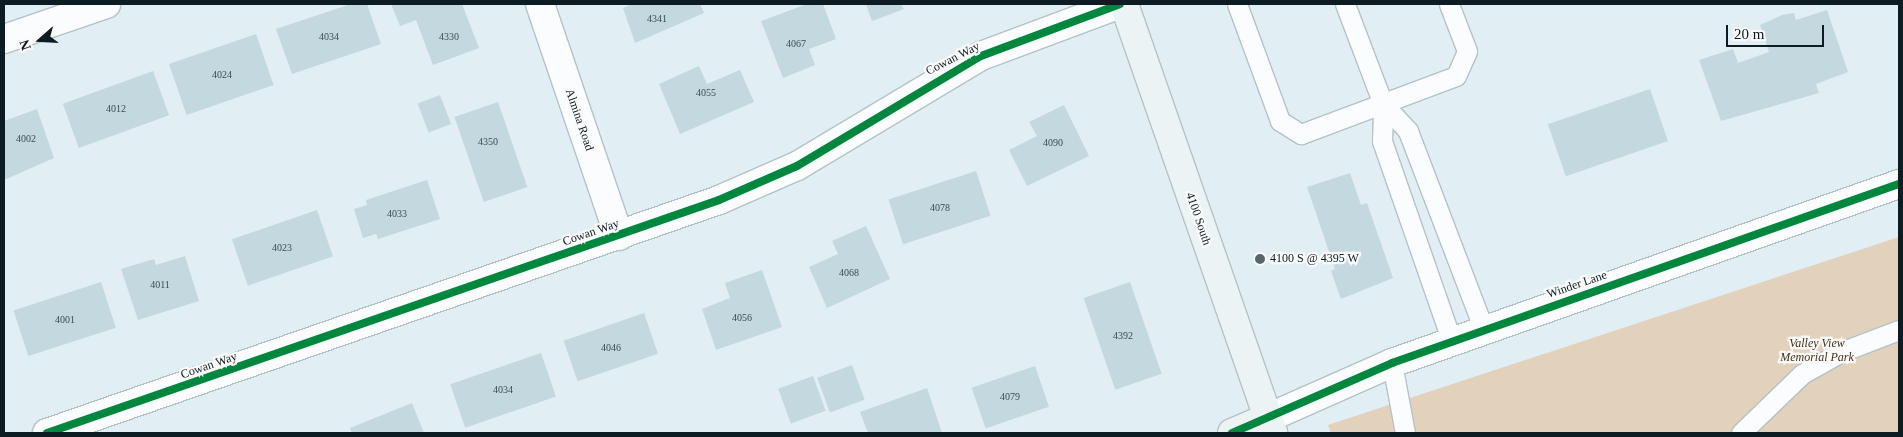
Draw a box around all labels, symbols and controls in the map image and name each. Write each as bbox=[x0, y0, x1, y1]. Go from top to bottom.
house number: 4341 bbox=[647, 13, 667, 25]
north arrow bbox=[15, 15, 65, 65]
scale bar bbox=[1728, 15, 1826, 47]
text: 20 m bbox=[1734, 26, 1764, 42]
house number: 4034 bbox=[319, 31, 339, 43]
house number: 4330 bbox=[439, 31, 459, 43]
text: N bbox=[17, 38, 34, 52]
house number: 4067 bbox=[786, 38, 806, 50]
street label: Cowan Way bbox=[924, 39, 982, 79]
house number: 4024 bbox=[212, 69, 232, 81]
street label: Almina Road bbox=[562, 87, 596, 153]
house number: 4055 bbox=[696, 87, 716, 99]
house number: 4012 bbox=[106, 103, 126, 115]
house number: 4002 bbox=[16, 133, 36, 145]
house number: 4350 bbox=[478, 136, 498, 148]
house number: 4090 bbox=[1043, 137, 1063, 149]
street label: 4100 South bbox=[1182, 191, 1214, 247]
house number: 4078 bbox=[930, 202, 950, 214]
house number: 4033 bbox=[387, 208, 407, 220]
street label: Cowan Way bbox=[561, 217, 621, 249]
house number: 4023 bbox=[272, 242, 292, 254]
place label: 4100 S @ 4395 W bbox=[1270, 252, 1359, 266]
marker: 4100 S @ 4395 W bbox=[1254, 253, 1266, 265]
house number: 4068 bbox=[839, 267, 859, 279]
street label: Winder Lane bbox=[1545, 268, 1609, 302]
house number: 4011 bbox=[150, 279, 170, 291]
house number: 4056 bbox=[732, 312, 752, 324]
house number: 4001 bbox=[55, 314, 75, 326]
house number: 4392 bbox=[1113, 330, 1133, 342]
park label: Valley View Memorial Park bbox=[1780, 337, 1854, 365]
house number: 4046 bbox=[601, 342, 621, 354]
street label: Cowan Way bbox=[179, 350, 239, 382]
house number: 4034 bbox=[493, 384, 513, 396]
house number: 4079 bbox=[1000, 391, 1020, 403]

